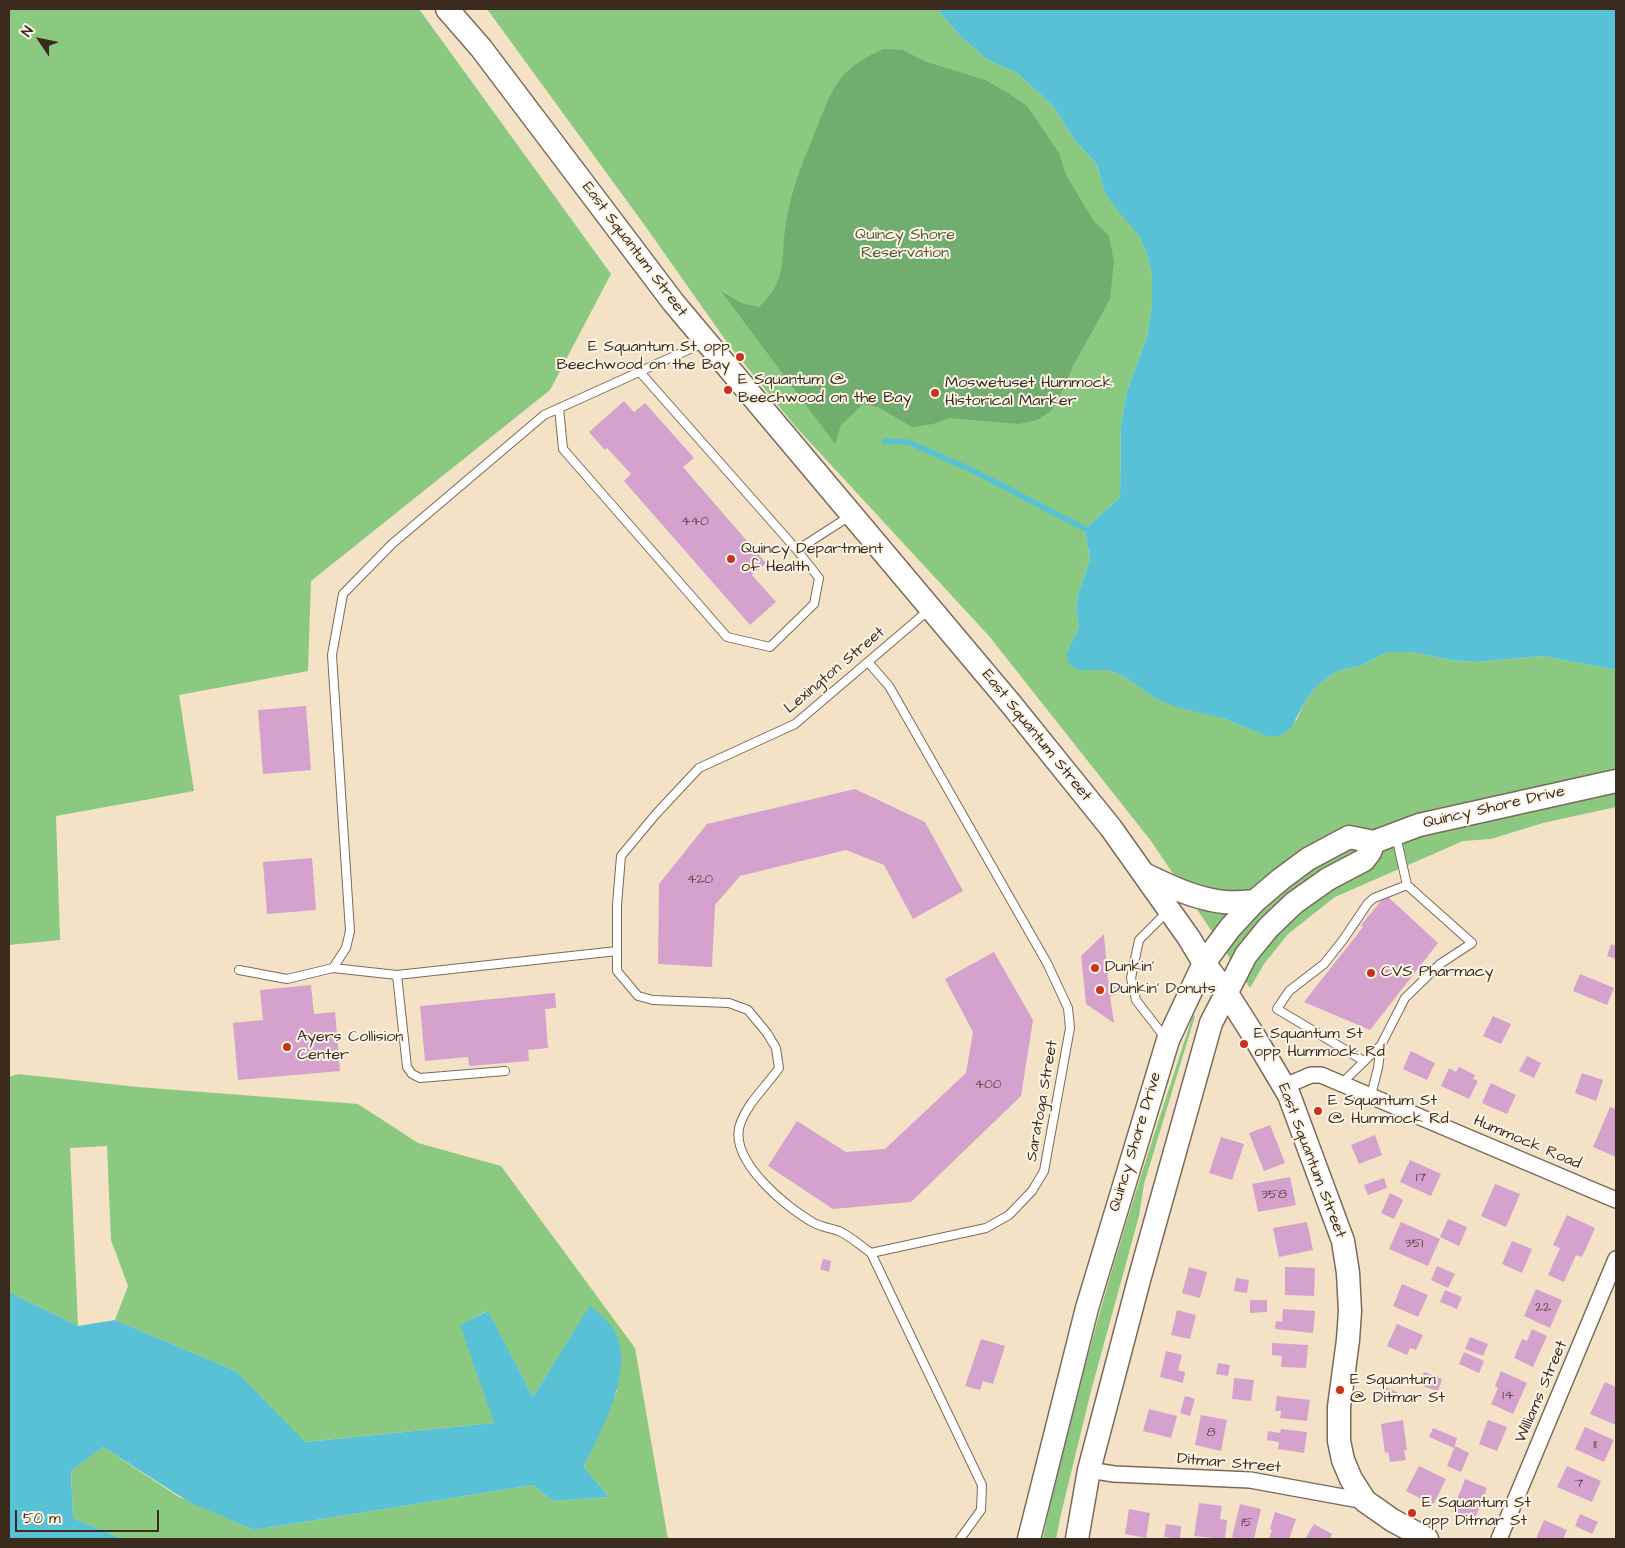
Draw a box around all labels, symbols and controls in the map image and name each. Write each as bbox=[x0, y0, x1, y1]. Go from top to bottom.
north arrow bbox=[15, 15, 65, 65]
text: N bbox=[17, 22, 38, 41]
street label: East Squantum Street bbox=[577, 179, 691, 321]
park label: Quincy Shore Reservation bbox=[855, 226, 955, 264]
place label: E Squantum St opp Beechwood on the Bay bbox=[557, 338, 730, 376]
marker: E Squantum St opp Beechwood on the Bay bbox=[734, 351, 746, 363]
place label: E Squantum @ Beechwood on the Bay bbox=[738, 371, 911, 409]
place label: Moswetuset Hummock Historical Marker bbox=[945, 374, 1113, 412]
marker: E Squantum @ Beechwood on the Bay bbox=[722, 384, 734, 396]
marker: Moswetuset Hummock Historical Marker bbox=[929, 387, 941, 399]
house number: 440 bbox=[681, 514, 709, 530]
place label: Quincy Department of Health bbox=[741, 540, 883, 578]
marker: Quincy Department of Health bbox=[725, 553, 737, 565]
street label: Lexington Street bbox=[781, 623, 889, 719]
street label: East Squantum Street bbox=[977, 666, 1095, 806]
street label: Quincy Shore Drive bbox=[1421, 782, 1567, 834]
house number: 420 bbox=[687, 872, 713, 888]
place label: Dunkin' bbox=[1105, 958, 1154, 978]
marker: Dunkin' bbox=[1089, 962, 1101, 974]
place label: CVS Pharmacy bbox=[1381, 963, 1494, 983]
marker: CVS Pharmacy bbox=[1365, 967, 1377, 979]
place label: Dunkin' Donuts bbox=[1110, 980, 1216, 1000]
marker: Dunkin' Donuts bbox=[1094, 984, 1106, 996]
place label: E Squantum St opp Hummock Rd bbox=[1254, 1025, 1385, 1063]
place label: Ayers Collision Center bbox=[297, 1028, 403, 1066]
marker: E Squantum St opp Hummock Rd bbox=[1238, 1038, 1250, 1050]
street label: Saratoga Street bbox=[1023, 1039, 1063, 1163]
marker: Ayers Collision Center bbox=[281, 1041, 293, 1053]
street label: Quincy Shore Drive bbox=[1106, 1070, 1166, 1214]
house number: 400 bbox=[974, 1077, 1002, 1093]
street label: East Squantum Street bbox=[1273, 1081, 1349, 1241]
place label: E Squantum St @ Hummock Rd bbox=[1328, 1092, 1449, 1130]
marker: E Squantum St @ Hummock Rd bbox=[1312, 1105, 1324, 1117]
street label: Hummock Road bbox=[1470, 1112, 1584, 1174]
house number: 17 bbox=[1416, 1170, 1426, 1186]
house number: 358 bbox=[1261, 1187, 1287, 1203]
house number: 351 bbox=[1405, 1236, 1423, 1252]
house number: 22 bbox=[1535, 1300, 1551, 1316]
street label: Williams Street bbox=[1512, 1338, 1572, 1446]
place label: E Squantum @ Ditmar St bbox=[1350, 1371, 1445, 1409]
marker: E Squantum @ Ditmar St bbox=[1334, 1384, 1346, 1396]
house number: 14 bbox=[1502, 1388, 1514, 1404]
house number: 8 bbox=[1206, 1425, 1216, 1441]
house number: 11 bbox=[1593, 1437, 1597, 1453]
street label: Ditmar Street bbox=[1176, 1450, 1282, 1478]
house number: 7 bbox=[1575, 1476, 1583, 1492]
place label: E Squantum St opp Ditmar St bbox=[1422, 1494, 1531, 1532]
scale bar bbox=[18, 1500, 161, 1532]
marker: E Squantum St opp Ditmar St bbox=[1406, 1507, 1418, 1519]
text: 50 m bbox=[23, 1508, 61, 1529]
house number: 15 bbox=[1241, 1515, 1253, 1531]

